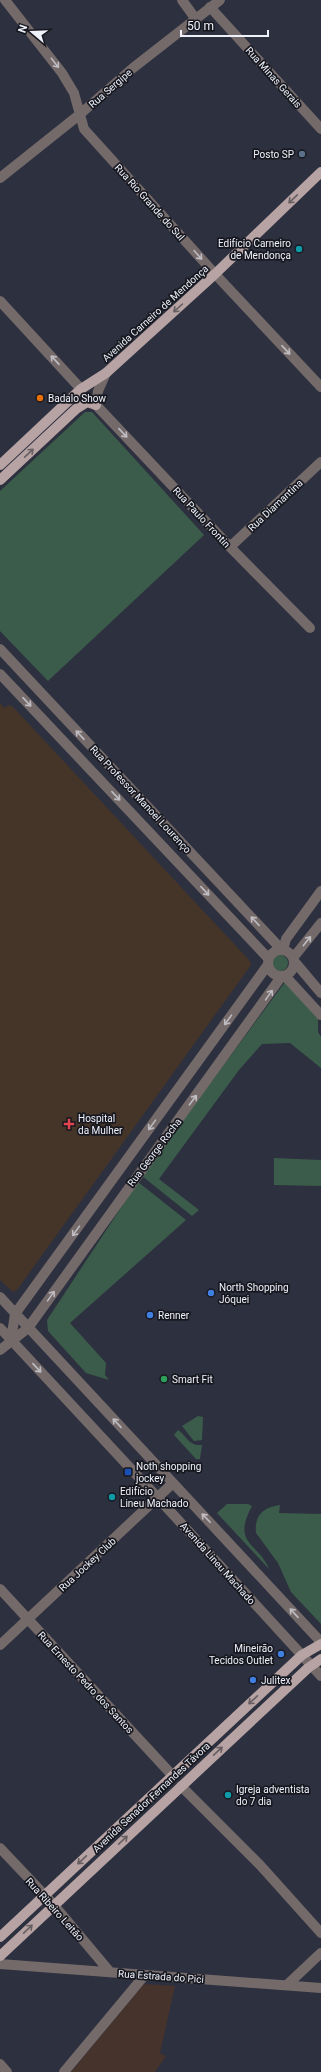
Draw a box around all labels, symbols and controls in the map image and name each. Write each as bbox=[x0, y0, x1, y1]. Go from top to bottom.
north arrow bbox=[12, 12, 52, 52]
scale bar bbox=[181, 12, 268, 38]
text: 50 m bbox=[187, 19, 214, 33]
text: N bbox=[16, 23, 31, 35]
street label: Rua Minas Gerais bbox=[244, 45, 304, 110]
one-way arrow bbox=[51, 58, 59, 69]
street label: Rua Sergipe bbox=[87, 67, 134, 110]
place label: Posto SP bbox=[253, 149, 294, 160]
marker: Posto SP bbox=[297, 149, 307, 159]
street label: Rua Rio Grande do Sul bbox=[113, 162, 187, 243]
one-way arrow bbox=[288, 194, 298, 204]
place label: Edifício Carneiro de Mendonça bbox=[218, 238, 291, 261]
marker: Edifício Carneiro de Mendonça bbox=[294, 244, 304, 254]
one-way arrow bbox=[193, 249, 202, 260]
street label: Avenida Carneiro de Mendonça bbox=[100, 263, 210, 364]
one-way arrow bbox=[173, 303, 183, 312]
one-way arrow bbox=[281, 345, 291, 355]
one-way arrow bbox=[51, 356, 60, 366]
marker: Badalo Show bbox=[35, 393, 45, 403]
place label: Badalo Show bbox=[48, 393, 107, 404]
one-way arrow bbox=[118, 428, 127, 438]
one-way arrow bbox=[23, 449, 33, 458]
street label: Rua Diamantina bbox=[246, 477, 305, 533]
street label: Rua Paulo Frontin bbox=[171, 485, 232, 550]
one-way arrow bbox=[22, 697, 32, 707]
one-way arrow bbox=[75, 730, 85, 740]
street label: Rua Professor Manoel Lourenço bbox=[88, 743, 194, 855]
one-way arrow bbox=[111, 791, 120, 801]
one-way arrow bbox=[201, 886, 210, 896]
one-way arrow bbox=[251, 916, 260, 926]
one-way arrow bbox=[303, 935, 311, 946]
one-way arrow bbox=[265, 989, 273, 1000]
one-way arrow bbox=[224, 1014, 232, 1025]
one-way arrow bbox=[189, 1095, 197, 1106]
place label: Hospital da Mulher bbox=[78, 1113, 123, 1136]
street label: Rua George Rocha bbox=[125, 1116, 184, 1188]
marker: Hospital da Mulher bbox=[63, 1118, 75, 1130]
one-way arrow bbox=[148, 1120, 156, 1131]
one-way arrow bbox=[71, 1225, 80, 1236]
place label: North Shopping Jóquei bbox=[219, 1282, 289, 1305]
marker: North Shopping Jóquei bbox=[206, 1288, 216, 1298]
one-way arrow bbox=[47, 1291, 55, 1302]
marker: Renner bbox=[145, 1310, 155, 1320]
place label: Renner bbox=[158, 1310, 190, 1321]
one-way arrow bbox=[32, 1363, 42, 1373]
marker: Smart Fit bbox=[159, 1374, 169, 1384]
place label: Smart Fit bbox=[172, 1374, 213, 1385]
one-way arrow bbox=[112, 1418, 122, 1428]
place label: Noth shopping jockey bbox=[135, 1461, 201, 1484]
marker: Noth shopping jockey bbox=[123, 1467, 133, 1477]
place label: Edifício Lineu Machado bbox=[120, 1486, 189, 1509]
marker: Edifício Lineu Machado bbox=[107, 1492, 117, 1502]
one-way arrow bbox=[201, 1513, 211, 1523]
street label: Avenida Lineu Machado bbox=[178, 1520, 257, 1607]
street label: Rua Jockey Club bbox=[57, 1535, 118, 1593]
one-way arrow bbox=[290, 1608, 299, 1618]
street label: Rua Ernesto Pedro dos Santos bbox=[36, 1629, 136, 1735]
place label: Mineirão Tecidos Outlet bbox=[209, 1643, 273, 1666]
marker: Mineirão Tecidos Outlet bbox=[276, 1649, 286, 1659]
marker: Julitex bbox=[248, 1675, 258, 1685]
place label: Julitex bbox=[261, 1675, 290, 1686]
one-way arrow bbox=[248, 1696, 258, 1705]
street label: Avenida Senador Fernandes Távora bbox=[90, 1740, 212, 1855]
one-way arrow bbox=[213, 1746, 223, 1756]
place label: Igreja adventista do 7 dia bbox=[236, 1784, 310, 1807]
marker: Igreja adventista do 7 dia bbox=[223, 1790, 233, 1800]
one-way arrow bbox=[118, 1835, 128, 1844]
one-way arrow bbox=[77, 1855, 87, 1865]
street label: Rua Ribeiro Leitão bbox=[24, 1876, 86, 1943]
one-way arrow bbox=[23, 1924, 33, 1933]
street label: Rua Estrada do Pici bbox=[118, 1968, 204, 1985]

